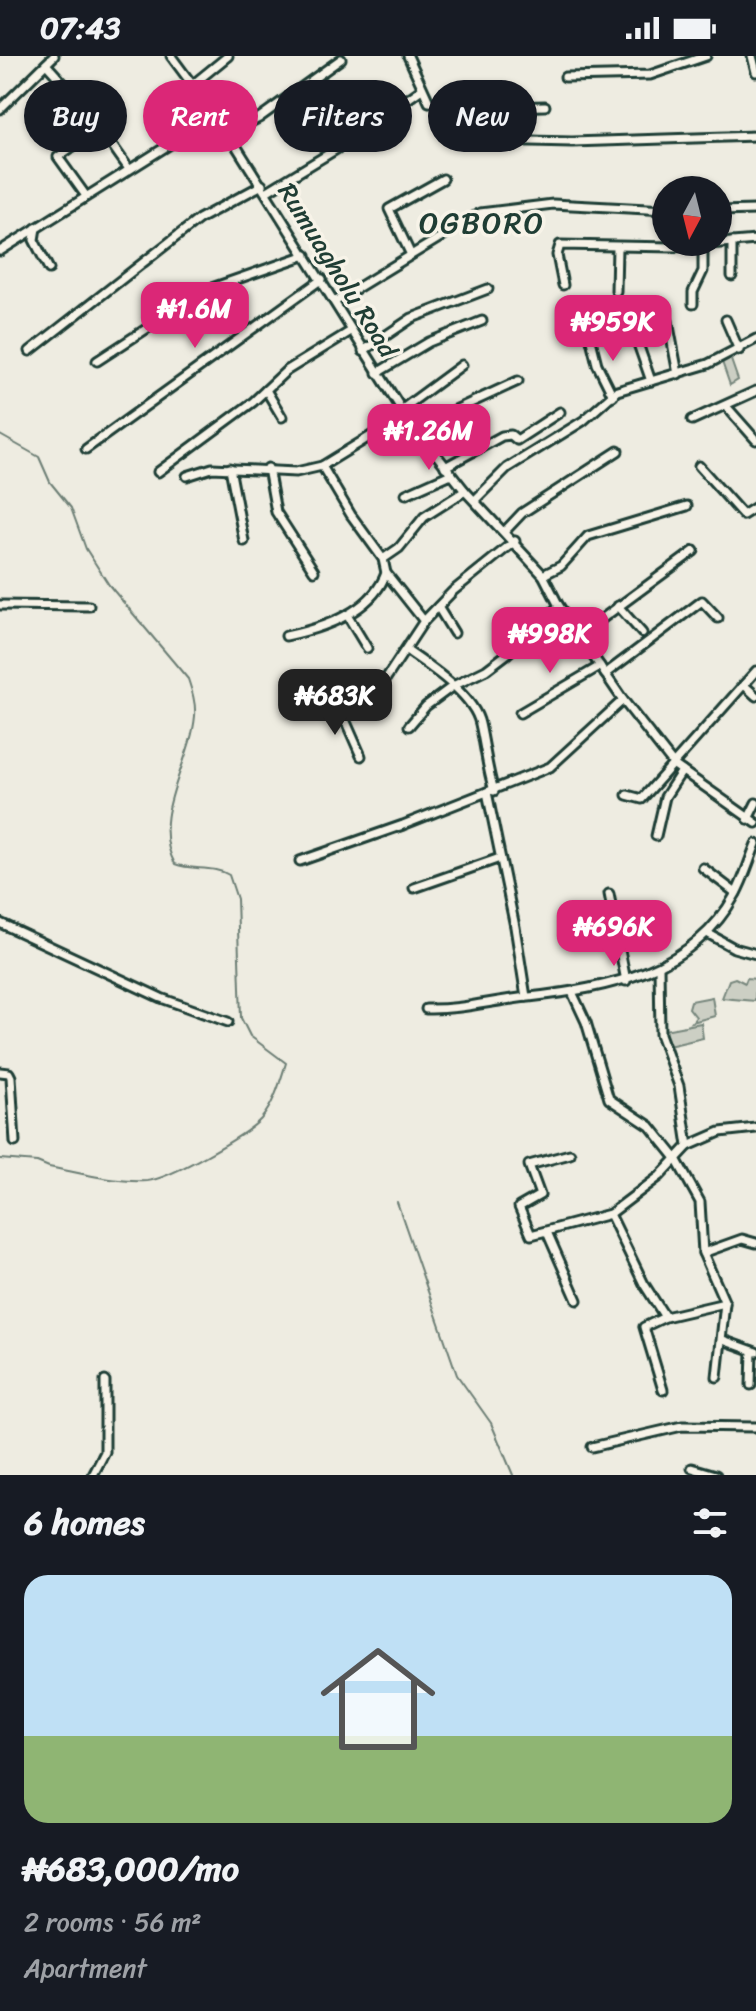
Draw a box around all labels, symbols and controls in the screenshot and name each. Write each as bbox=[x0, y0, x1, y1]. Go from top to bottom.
text: 07:43 bbox=[40, 1, 120, 55]
chip: Buy bbox=[24, 80, 127, 152]
chip: Rent bbox=[143, 80, 258, 152]
chip: Filters bbox=[274, 80, 412, 152]
chip: New bbox=[428, 80, 537, 152]
street label: Rumuagholu Road bbox=[265, 173, 412, 369]
north arrow bbox=[652, 176, 732, 256]
map controls bbox=[652, 176, 732, 256]
district label: OGBORO bbox=[419, 196, 545, 250]
pin: ₦1.6M bbox=[139, 282, 251, 350]
text: ₦1.6M bbox=[159, 285, 231, 331]
pin: ₦959K bbox=[557, 295, 669, 363]
text: ₦959K bbox=[573, 298, 653, 344]
pin: ₦1.26M bbox=[364, 404, 494, 472]
text: ₦1.26M bbox=[385, 407, 473, 453]
pin: ₦998K bbox=[494, 607, 606, 675]
text: ₦998K bbox=[510, 610, 590, 656]
pin: ₦683K bbox=[279, 669, 391, 737]
text: ₦683K bbox=[296, 672, 374, 718]
pin: ₦696K bbox=[558, 900, 670, 968]
text: ₦696K bbox=[575, 903, 653, 949]
text: 6 homes bbox=[24, 1493, 145, 1553]
icon: filters bbox=[688, 1501, 732, 1545]
icon: home bbox=[306, 1627, 450, 1771]
text: ₦683,000/mo bbox=[24, 1839, 239, 1899]
text: 2 rooms · 56 m² bbox=[24, 1899, 202, 1945]
text: Apartment bbox=[24, 1945, 147, 1991]

